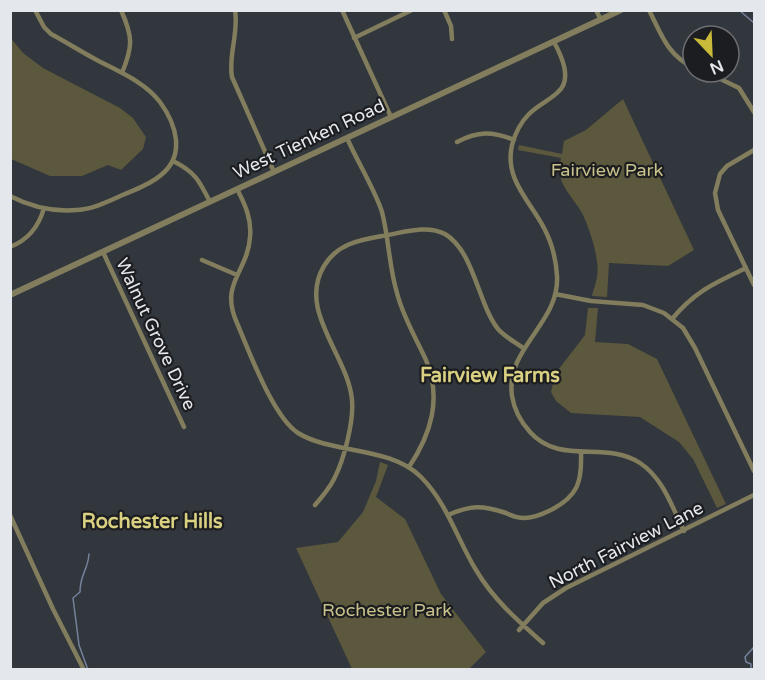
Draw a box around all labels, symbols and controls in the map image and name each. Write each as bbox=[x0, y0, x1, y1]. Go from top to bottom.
north arrow bbox=[681, 24, 741, 84]
text: N bbox=[707, 55, 726, 79]
street label: West Tienken Road bbox=[230, 94, 388, 184]
park label: Fairview Park bbox=[551, 159, 663, 181]
street label: Walnut Grove Drive bbox=[111, 255, 201, 413]
district label: Fairview Farms bbox=[420, 364, 560, 388]
street label: North Fairview Lane bbox=[545, 497, 707, 593]
district label: Rochester Hills bbox=[81, 510, 223, 534]
park label: Rochester Park bbox=[322, 599, 452, 621]

